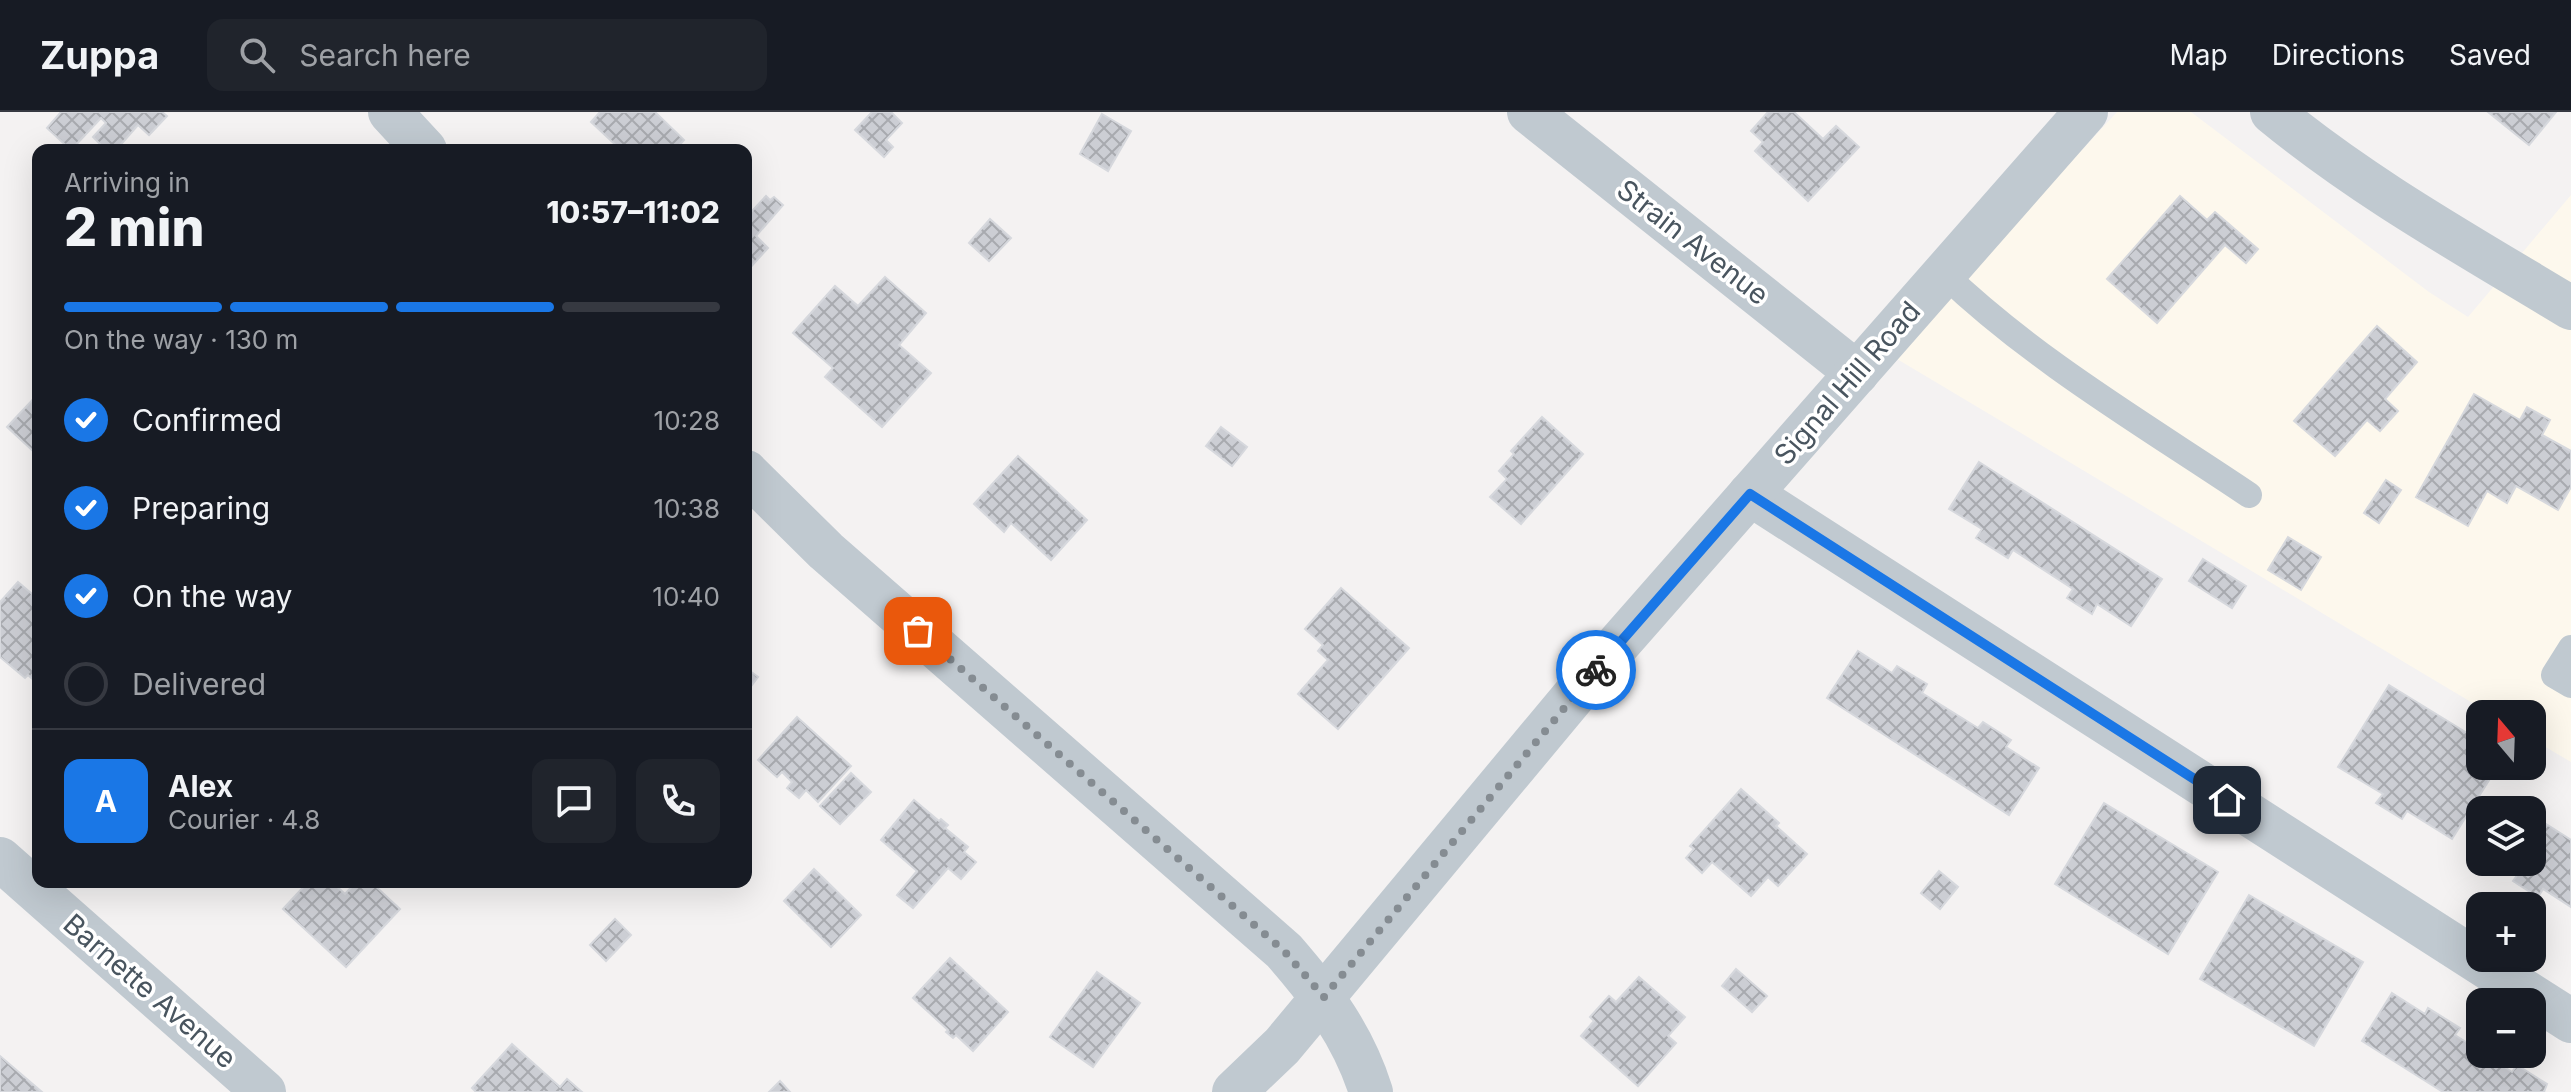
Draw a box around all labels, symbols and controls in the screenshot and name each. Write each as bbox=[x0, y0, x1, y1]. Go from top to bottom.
search box bbox=[207, 19, 767, 91]
text: Zuppa bbox=[40, 32, 159, 78]
icon: search bbox=[235, 33, 279, 77]
text: Search here bbox=[299, 37, 471, 73]
text: Map bbox=[2169, 38, 2228, 72]
text: Directions bbox=[2272, 38, 2405, 72]
text: Saved bbox=[2449, 38, 2531, 72]
text: Arriving in bbox=[64, 167, 190, 198]
street label: Strain Avenue bbox=[1610, 172, 1776, 312]
text: 10:57–11:02 bbox=[546, 194, 720, 230]
text: 2 min bbox=[64, 196, 205, 259]
street label: Signal Hill Road bbox=[1767, 294, 1927, 472]
text: On the way · 130 m bbox=[64, 324, 298, 355]
icon: check bbox=[64, 398, 108, 442]
text: Confirmed bbox=[132, 402, 282, 438]
text: 10:28 bbox=[654, 405, 720, 436]
icon: check bbox=[64, 486, 108, 530]
text: Preparing bbox=[132, 490, 270, 526]
text: 10:38 bbox=[653, 493, 720, 524]
icon: check bbox=[64, 574, 108, 618]
text: On the way bbox=[132, 578, 292, 614]
text: 10:40 bbox=[652, 581, 720, 612]
pin bbox=[884, 597, 952, 665]
icon: bag bbox=[896, 609, 940, 653]
courier bbox=[1556, 630, 1636, 710]
icon: bike bbox=[1574, 648, 1618, 692]
text: Delivered bbox=[132, 666, 266, 702]
north arrow bbox=[2466, 700, 2546, 780]
map controls bbox=[2466, 700, 2546, 1068]
button: chat bbox=[532, 759, 616, 843]
button: phone bbox=[636, 759, 720, 843]
pin bbox=[2193, 766, 2261, 834]
text: Alex bbox=[168, 768, 233, 804]
icon: home bbox=[2205, 778, 2249, 822]
text: A bbox=[95, 783, 117, 819]
button: layers bbox=[2466, 796, 2546, 876]
text: Courier · 4.8 bbox=[168, 804, 320, 835]
button: + bbox=[2466, 892, 2546, 972]
street label: Barnette Avenue bbox=[57, 907, 243, 1075]
button: − bbox=[2466, 988, 2546, 1068]

